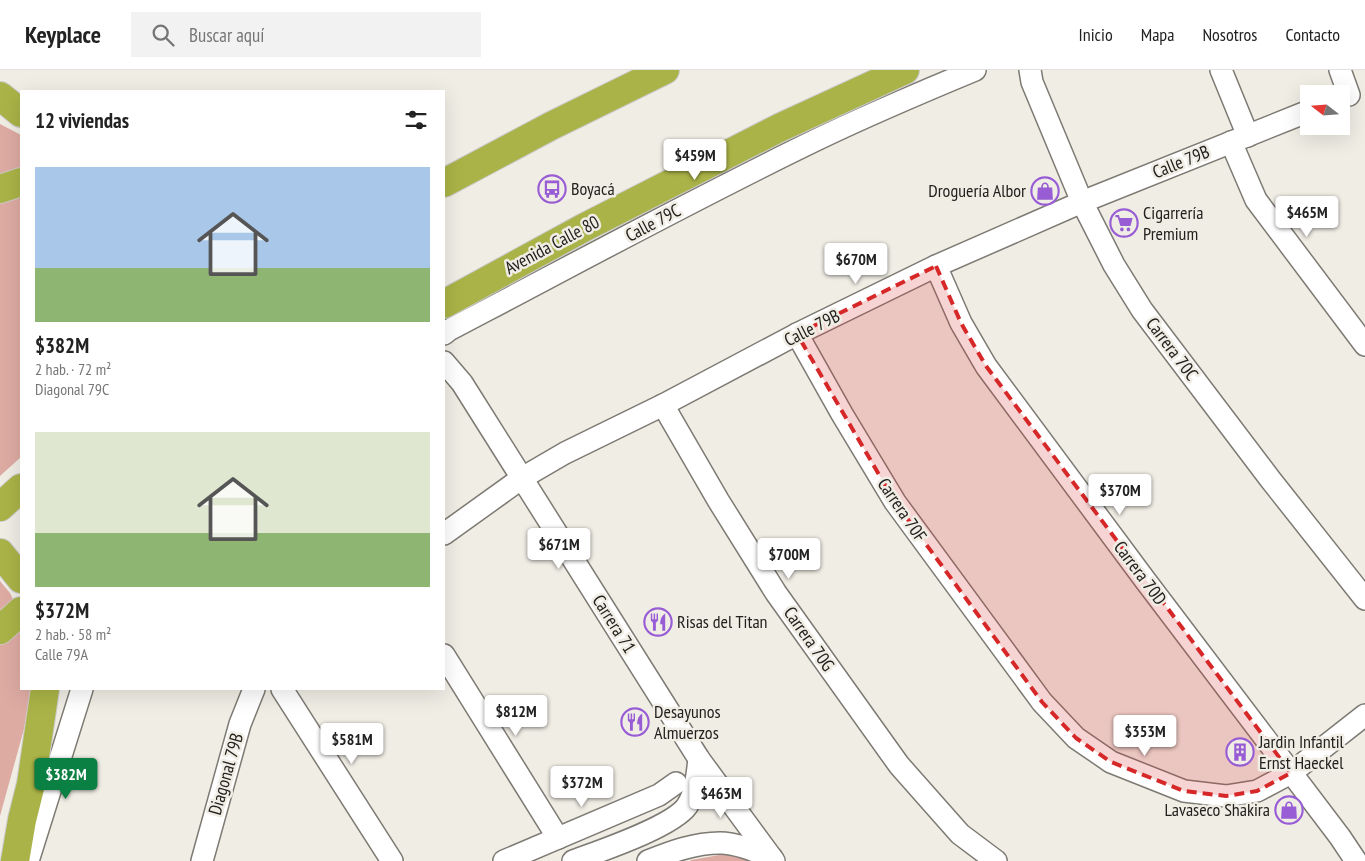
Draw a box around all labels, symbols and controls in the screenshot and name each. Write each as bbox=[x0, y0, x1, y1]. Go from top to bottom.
search box bbox=[131, 12, 481, 57]
text: Keyplace bbox=[25, 19, 101, 50]
icon: search bbox=[149, 21, 177, 49]
text: Buscar aquí bbox=[189, 23, 264, 47]
text: Inicio bbox=[1079, 23, 1113, 46]
text: Mapa bbox=[1141, 23, 1174, 46]
text: Nosotros bbox=[1202, 23, 1257, 46]
text: Contacto bbox=[1285, 23, 1340, 46]
north arrow bbox=[1300, 85, 1350, 135]
map controls bbox=[1300, 85, 1350, 135]
icon: filters bbox=[402, 106, 430, 134]
text: 12 viviendas bbox=[35, 107, 129, 134]
pin: $459M bbox=[660, 138, 730, 181]
street label: Calle 79B bbox=[1149, 140, 1213, 183]
text: $459M bbox=[674, 145, 716, 165]
bus stop icon: Boyacá bbox=[537, 174, 567, 204]
shop icon: Droguería Albor bbox=[1030, 176, 1060, 206]
place label: Boyacá bbox=[571, 177, 615, 200]
place label: Droguería Albor bbox=[928, 179, 1026, 202]
pin: $465M bbox=[1272, 196, 1342, 238]
street label: Calle 79C bbox=[621, 198, 684, 247]
icon: home bbox=[188, 199, 278, 289]
place label: Cigarrería Premium bbox=[1143, 201, 1203, 245]
text: $465M bbox=[1286, 202, 1328, 222]
supermarket icon: Cigarrería Premium bbox=[1109, 208, 1139, 238]
street label: Avenida Calle 80 bbox=[500, 210, 603, 279]
pin: $670M bbox=[821, 242, 891, 285]
text: $670M bbox=[835, 249, 877, 269]
street label: Calle 79B bbox=[780, 304, 844, 351]
street label: Carrera 70C bbox=[1141, 313, 1204, 385]
text: $382M bbox=[35, 332, 89, 359]
text: 2 hab. · 72 m² bbox=[35, 359, 111, 379]
text: Diagonal 79C bbox=[35, 379, 109, 399]
icon: home bbox=[188, 464, 278, 554]
street label: Carrera 70F bbox=[873, 473, 932, 546]
pin: $370M bbox=[1085, 474, 1155, 516]
text: $370M bbox=[1099, 480, 1141, 500]
pin: $671M bbox=[524, 528, 594, 570]
text: $671M bbox=[538, 534, 580, 554]
street label: Carrera 70D bbox=[1109, 536, 1172, 609]
pin: $700M bbox=[754, 538, 824, 580]
text: $700M bbox=[768, 544, 810, 564]
street label: Carrera 71 bbox=[588, 590, 641, 657]
text: $372M bbox=[35, 597, 89, 624]
street label: Carrera 70G bbox=[779, 602, 840, 676]
restaurant icon: Risas del Titan bbox=[643, 607, 673, 637]
place label: Risas del Titan bbox=[677, 610, 768, 633]
text: 2 hab. · 58 m² bbox=[35, 624, 111, 644]
text: Calle 79A bbox=[35, 644, 88, 664]
pin: $812M bbox=[481, 694, 551, 737]
place label: Desayunos Almuerzos bbox=[654, 700, 721, 744]
text: $812M bbox=[495, 701, 537, 721]
restaurant icon: Desayunos Almuerzos bbox=[620, 707, 650, 737]
pin: $353M bbox=[1110, 714, 1180, 757]
text: $353M bbox=[1124, 721, 1166, 741]
pin: $581M bbox=[317, 722, 387, 765]
text: $581M bbox=[331, 729, 373, 749]
street label: Diagonal 79B bbox=[203, 730, 248, 817]
place label: Jardin Infantil Ernst Haeckel bbox=[1258, 730, 1345, 774]
building icon: Jardin Infantil Ernst Haeckel bbox=[1225, 737, 1255, 767]
pin: $382M bbox=[31, 758, 101, 800]
text: $382M bbox=[45, 764, 87, 784]
pin: $372M bbox=[547, 766, 617, 808]
text: $372M bbox=[561, 772, 603, 792]
pin: $463M bbox=[686, 776, 756, 819]
text: $463M bbox=[700, 783, 742, 803]
shop icon: Lavaseco Shakira bbox=[1274, 795, 1304, 825]
place label: Lavaseco Shakira bbox=[1164, 798, 1270, 821]

